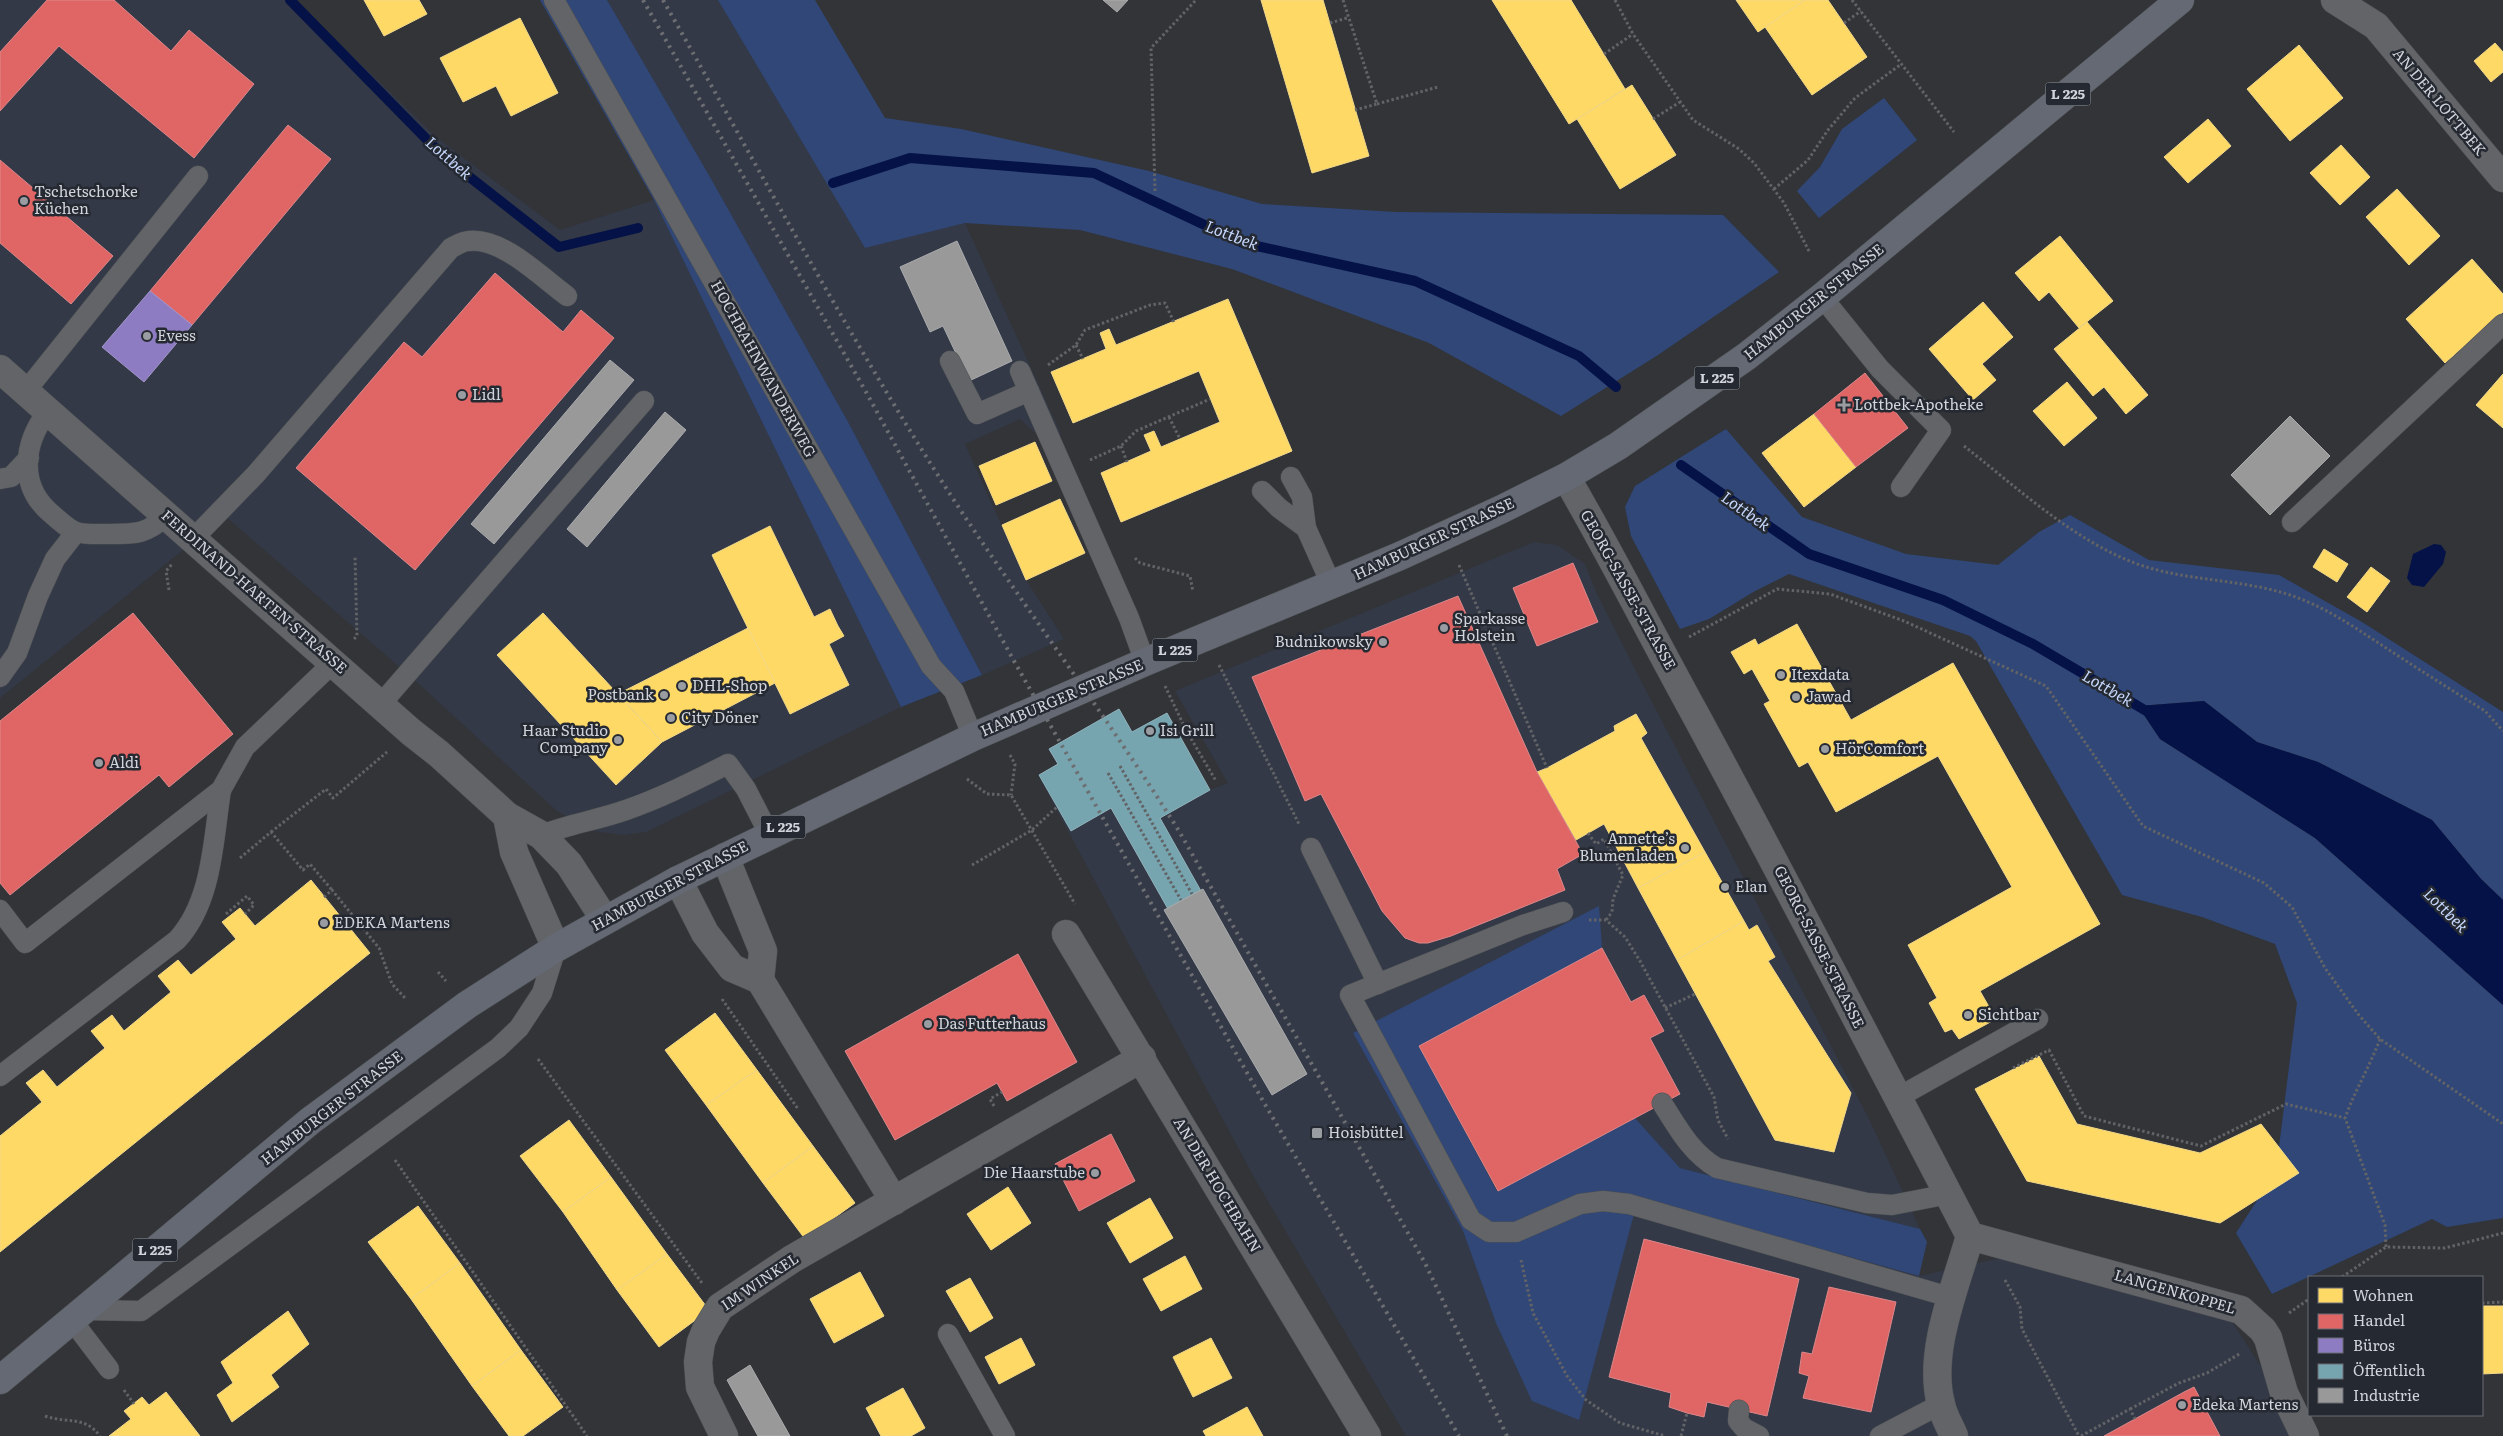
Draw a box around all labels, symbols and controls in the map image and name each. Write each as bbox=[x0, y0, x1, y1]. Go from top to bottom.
street label: AN DER LOTTBEK bbox=[2388, 42, 2493, 161]
road number: L 225 bbox=[2046, 82, 2090, 106]
water label: Lottbek bbox=[421, 130, 479, 185]
place label: Tschetschorke Küchen bbox=[34, 179, 138, 219]
marker: Tschetschorke Küchen bbox=[18, 195, 30, 207]
water label: Lottbek bbox=[1202, 213, 1263, 255]
street label: HAMBURGER STRASSE bbox=[1738, 237, 1888, 365]
street label: HOCHBAHNWANDERWEG bbox=[706, 276, 823, 461]
place label: Evess bbox=[157, 323, 196, 346]
marker: Evess bbox=[141, 330, 153, 342]
road number: L 225 bbox=[1694, 366, 1740, 389]
place label: Lidl bbox=[472, 382, 501, 405]
marker: Lidl bbox=[456, 389, 468, 401]
place label: Lottbek-Apotheke bbox=[1854, 392, 1984, 415]
marker: Lottbek-Apotheke bbox=[1838, 399, 1850, 411]
water label: Lottbek bbox=[1717, 484, 1776, 536]
street label: HAMBURGER STRASSE bbox=[1349, 490, 1517, 585]
street label: FERDINAND-HARTEN-STRASSE bbox=[157, 504, 353, 678]
street label: GEORG-SASSE-STRASSE bbox=[1576, 505, 1683, 674]
place label: Sparkasse Holstein bbox=[1454, 606, 1526, 646]
marker: Sparkasse Holstein bbox=[1438, 622, 1450, 634]
place label: Budnikowsky bbox=[1275, 629, 1373, 652]
marker: Budnikowsky bbox=[1377, 636, 1389, 648]
road number: L 225 bbox=[1152, 638, 1198, 662]
street label: HAMBURGER STRASSE bbox=[976, 652, 1146, 741]
place label: Itexdata bbox=[1791, 662, 1851, 685]
water label: Lottbek bbox=[2079, 663, 2139, 711]
marker: Itexdata bbox=[1775, 669, 1787, 681]
place label: DHL-Shop bbox=[692, 673, 767, 696]
marker: DHL-Shop bbox=[676, 680, 688, 692]
place label: Postbank bbox=[588, 682, 655, 705]
place label: Jawad bbox=[1806, 684, 1851, 707]
marker: Postbank bbox=[658, 689, 670, 701]
marker: Jawad bbox=[1790, 691, 1802, 703]
place label: City Döner bbox=[681, 705, 758, 728]
marker: City Döner bbox=[665, 712, 677, 724]
place label: Haar Studio Company bbox=[522, 718, 608, 758]
place label: Isi Grill bbox=[1160, 718, 1214, 741]
marker: Isi Grill bbox=[1144, 725, 1156, 737]
marker: Haar Studio Company bbox=[612, 734, 624, 746]
place label: HörComfort bbox=[1835, 736, 1924, 759]
marker: HörComfort bbox=[1819, 743, 1831, 755]
place label: Aldi bbox=[109, 750, 139, 773]
marker: Aldi bbox=[93, 757, 105, 769]
road number: L 225 bbox=[760, 816, 806, 839]
place label: Annette’s Blumenladen bbox=[1579, 826, 1675, 866]
street label: HAMBURGER STRASSE bbox=[587, 834, 752, 936]
marker: Annette’s Blumenladen bbox=[1679, 842, 1691, 854]
street label: GEORG-SASSE-STRASSE bbox=[1769, 861, 1871, 1032]
place label: Elan bbox=[1735, 874, 1767, 897]
marker: Elan bbox=[1719, 881, 1731, 893]
water label: Lottbek bbox=[2419, 881, 2475, 937]
place label: EDEKA Martens bbox=[334, 910, 450, 933]
marker: EDEKA Martens bbox=[318, 917, 330, 929]
place label: Sichtbar bbox=[1978, 1002, 2039, 1025]
marker: Sichtbar bbox=[1962, 1009, 1974, 1021]
place label: Das Futterhaus bbox=[938, 1011, 1046, 1034]
marker: Das Futterhaus bbox=[922, 1018, 934, 1030]
street label: HAMBURGER STRASSE bbox=[255, 1044, 407, 1170]
street label: AN DER HOCHBAHN bbox=[1169, 1112, 1268, 1256]
place label: Hoisbüttel bbox=[1328, 1120, 1403, 1143]
marker: Hoisbüttel bbox=[1310, 1126, 1324, 1140]
place label: Die Haarstube bbox=[983, 1160, 1085, 1183]
marker: Die Haarstube bbox=[1089, 1167, 1101, 1179]
road number: L 225 bbox=[132, 1238, 178, 1262]
street label: IM WINKEL bbox=[716, 1246, 803, 1315]
street label: LANGENKOPPEL bbox=[2112, 1262, 2239, 1319]
legend bbox=[2308, 1276, 2483, 1416]
text: Wohnen bbox=[2353, 1283, 2414, 1306]
text: Handel bbox=[2353, 1308, 2405, 1331]
text: Büros bbox=[2353, 1333, 2395, 1356]
text: Öffentlich bbox=[2353, 1358, 2426, 1381]
text: Industrie bbox=[2353, 1383, 2420, 1406]
place label: Edeka Martens bbox=[2192, 1392, 2299, 1415]
marker: Edeka Martens bbox=[2176, 1399, 2188, 1411]

